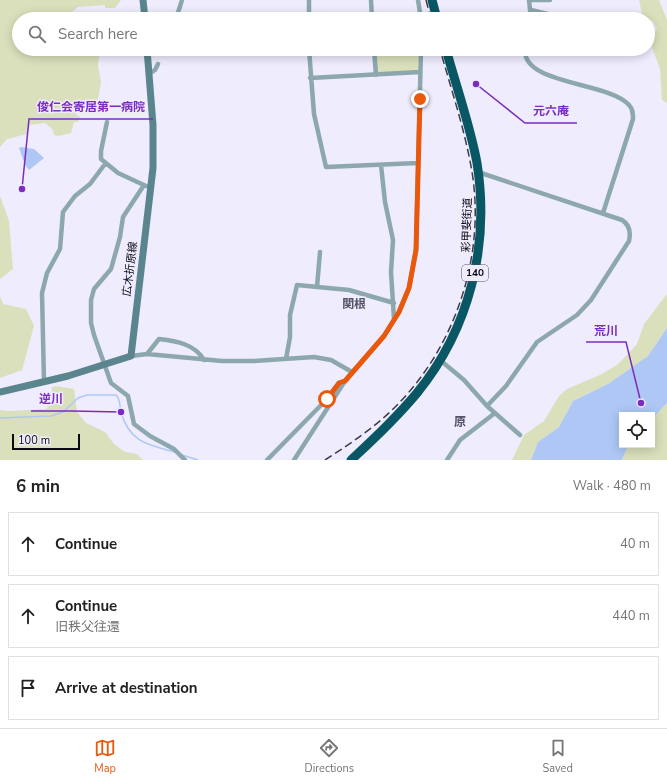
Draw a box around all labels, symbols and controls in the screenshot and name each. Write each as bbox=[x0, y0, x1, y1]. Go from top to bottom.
search box bbox=[12, 12, 655, 56]
icon: search bbox=[26, 23, 48, 45]
text: Search here bbox=[58, 24, 138, 44]
route end bbox=[411, 90, 429, 108]
callout: 俊仁会寄居第一病院 bbox=[29, 95, 153, 119]
text: 俊仁会寄居第一病院 bbox=[37, 99, 145, 115]
callout: 元六庵 bbox=[525, 99, 577, 123]
text: 元六庵 bbox=[533, 103, 569, 119]
street label: 彩甲斐街道 bbox=[459, 197, 475, 253]
street label: 広木折原線 bbox=[119, 241, 141, 297]
road number: 140 bbox=[462, 265, 488, 281]
district label: 関根 bbox=[342, 296, 366, 312]
callout: 荒川 bbox=[586, 318, 626, 342]
text: 荒川 bbox=[594, 323, 618, 339]
callout: 逆川 bbox=[31, 387, 71, 411]
route start bbox=[318, 390, 336, 408]
text: 逆川 bbox=[39, 391, 63, 407]
map controls bbox=[619, 412, 655, 448]
button: locate bbox=[619, 412, 655, 448]
district label: 原 bbox=[454, 414, 466, 430]
scale bar bbox=[12, 432, 80, 451]
text: 100 m bbox=[18, 433, 50, 448]
text: 6 min bbox=[16, 475, 60, 498]
text: Walk · 480 m bbox=[573, 477, 651, 495]
icon: ahead bbox=[17, 533, 39, 555]
text: Continue bbox=[55, 534, 117, 554]
text: 40 m bbox=[620, 535, 650, 553]
text: Continue bbox=[55, 596, 117, 616]
icon: ahead bbox=[17, 605, 39, 627]
text: 440 m bbox=[612, 607, 650, 625]
text: 旧秩父往還 bbox=[55, 618, 120, 636]
icon: arrive bbox=[17, 677, 39, 699]
text: Arrive at destination bbox=[55, 678, 198, 698]
tab: Map bbox=[94, 737, 116, 776]
tab: Directions bbox=[304, 737, 354, 776]
tab: Saved bbox=[542, 737, 573, 776]

